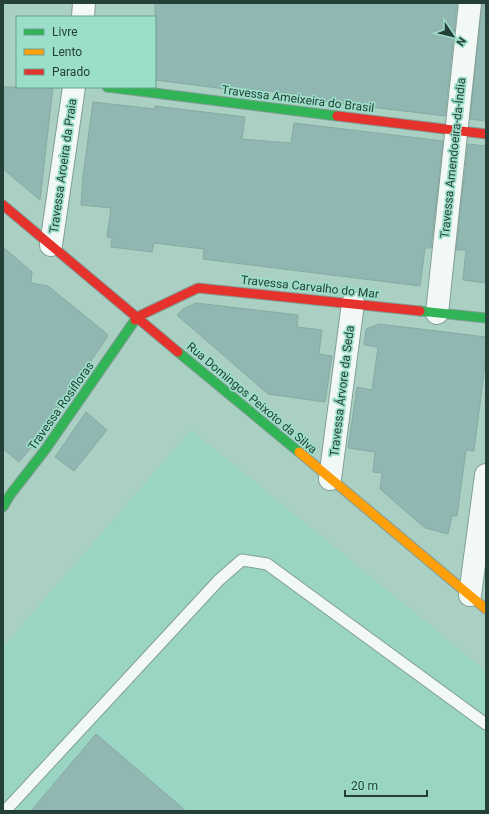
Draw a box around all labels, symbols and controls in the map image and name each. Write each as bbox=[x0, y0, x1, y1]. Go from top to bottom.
legend bbox=[16, 16, 156, 88]
north arrow bbox=[433, 16, 473, 56]
text: Livre bbox=[52, 25, 78, 39]
text: N bbox=[453, 35, 468, 49]
text: Lento bbox=[52, 45, 82, 59]
text: Parado bbox=[52, 65, 90, 79]
street label: Travessa Amendoeira-da-Índia bbox=[437, 77, 468, 239]
street label: Travessa Ameixeira do Brasil bbox=[221, 83, 375, 115]
street label: Travessa Aroeira da Praia bbox=[47, 98, 79, 234]
street label: Travessa Carvalho do Mar bbox=[240, 273, 380, 301]
street label: Travessa Árvore da Seda bbox=[326, 325, 357, 457]
street label: Rua Domingos Peixoto da Silva bbox=[184, 339, 320, 457]
street label: Travessa Rosifloras bbox=[25, 359, 97, 453]
scale bar bbox=[345, 772, 427, 798]
text: 20 m bbox=[351, 779, 378, 793]

